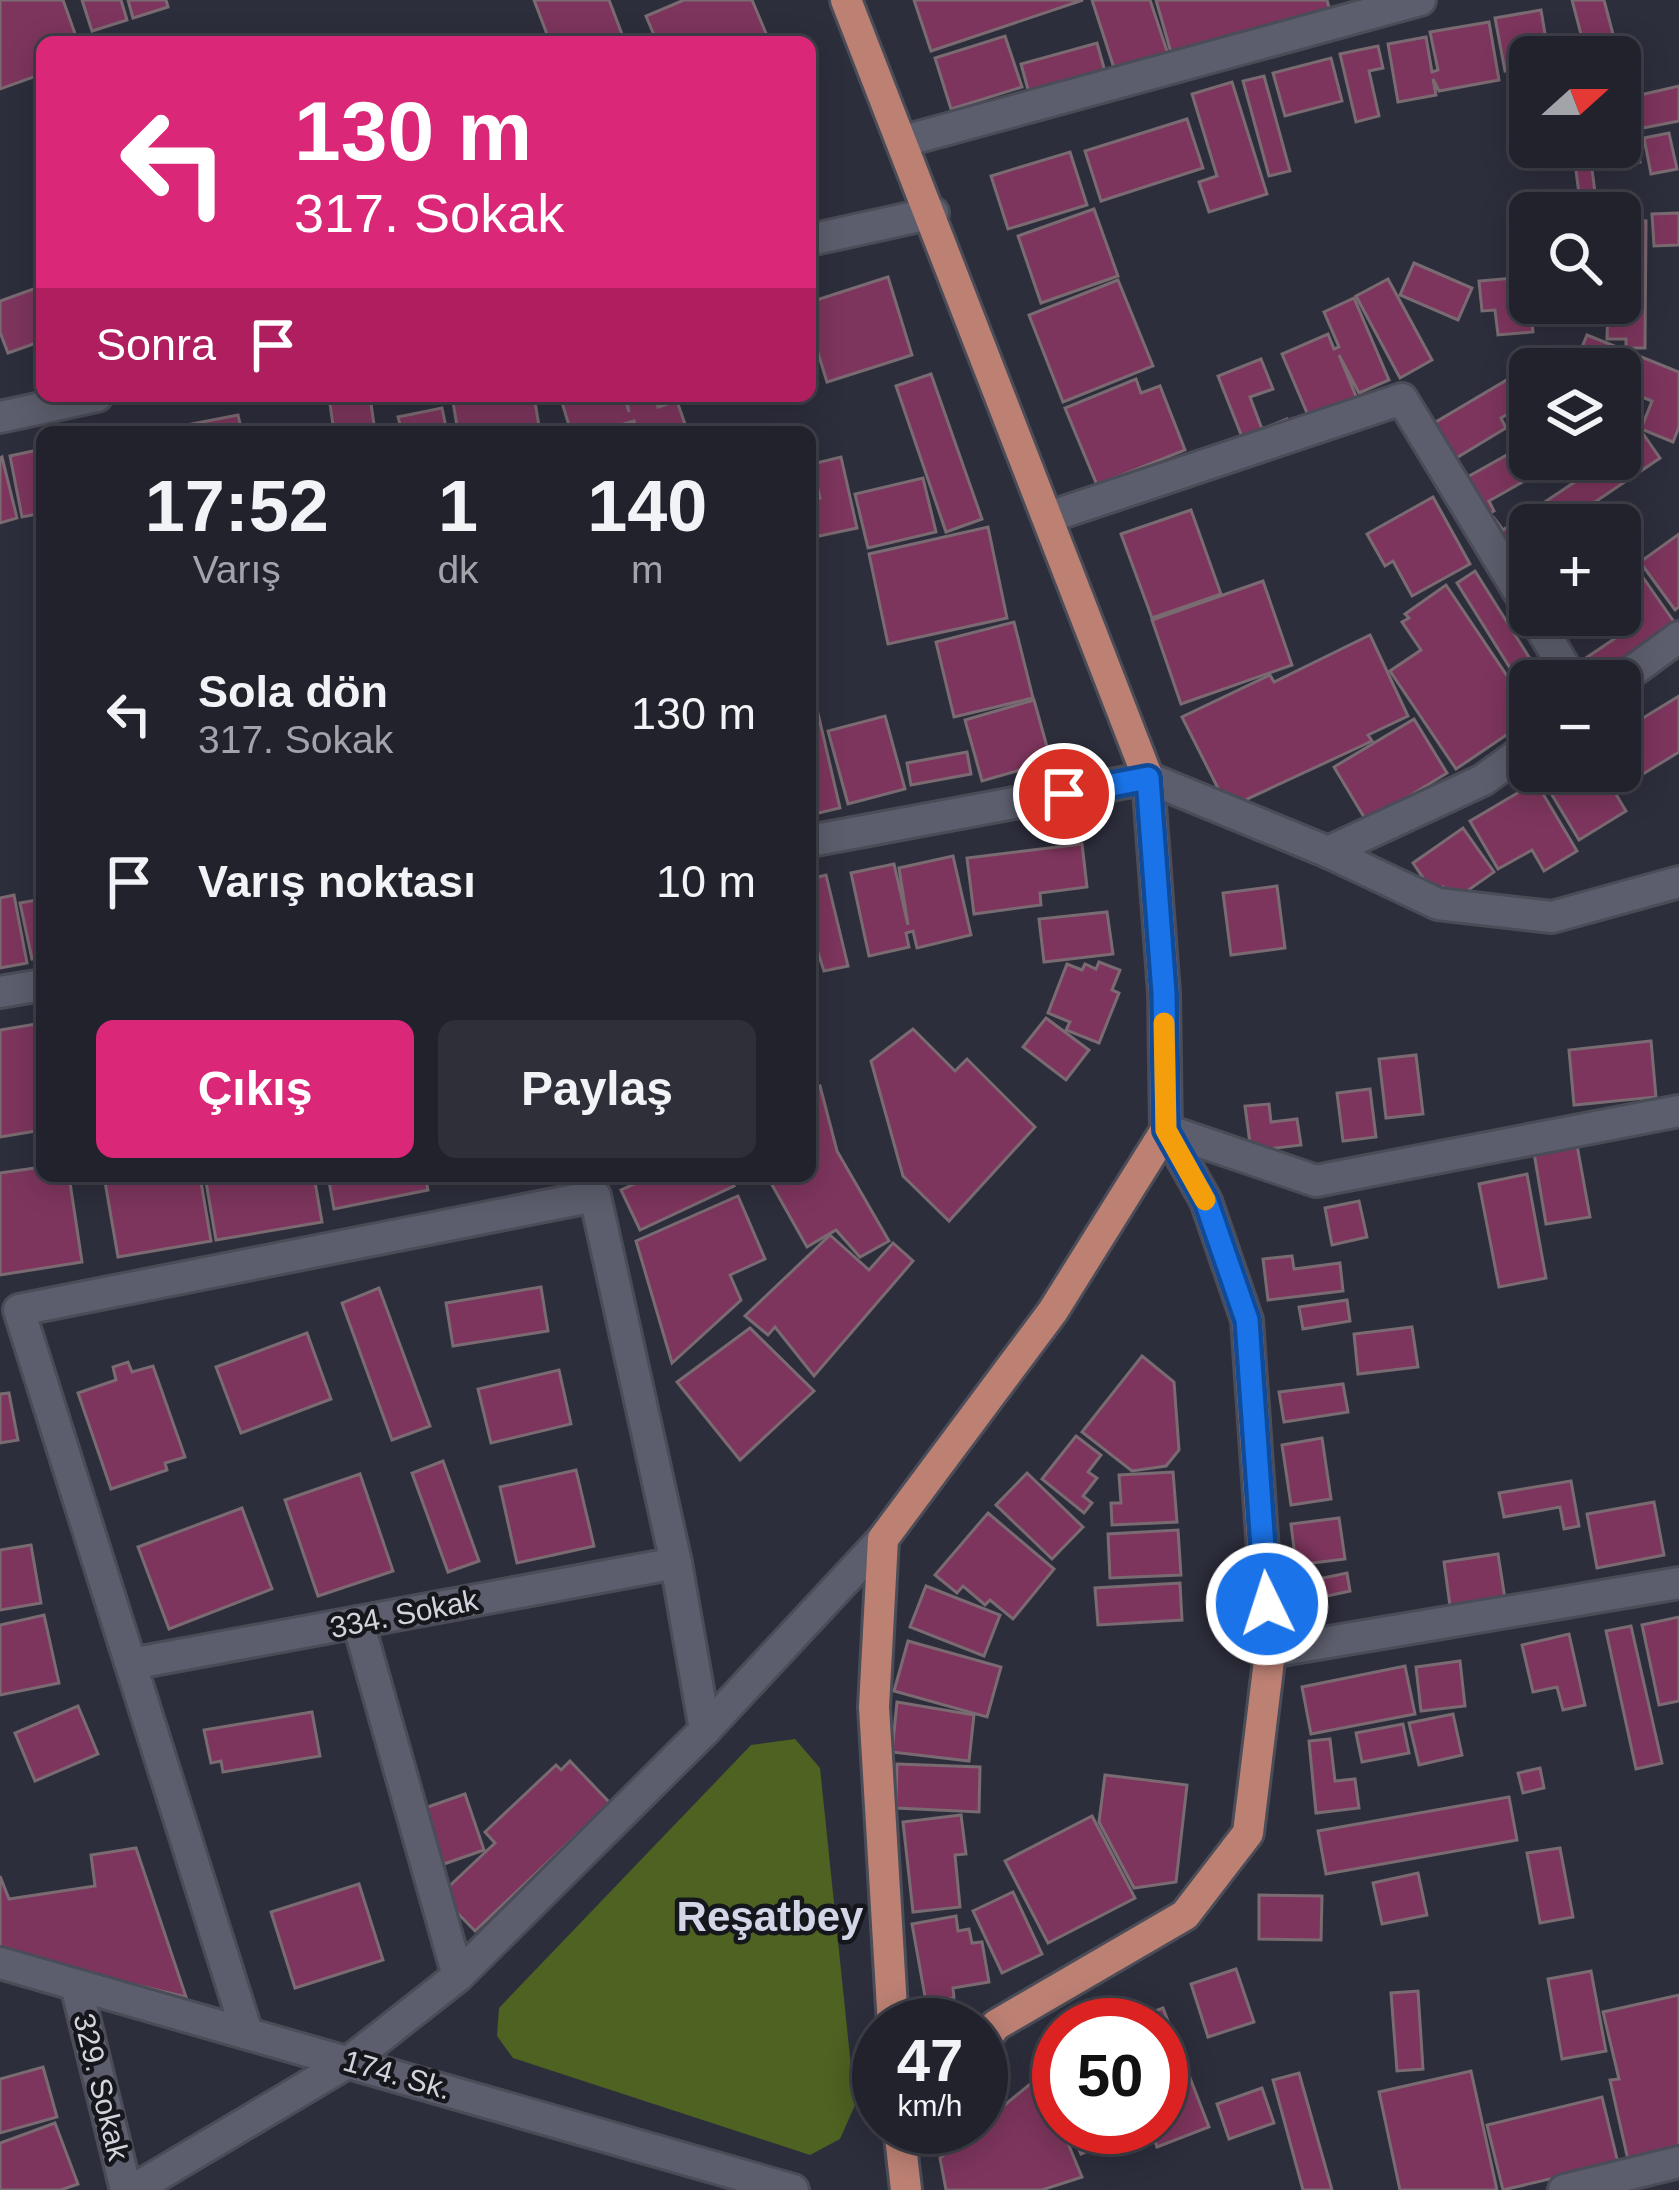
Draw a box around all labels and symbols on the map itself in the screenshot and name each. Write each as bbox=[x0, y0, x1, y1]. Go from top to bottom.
north arrow bbox=[1509, 36, 1641, 168]
pin bbox=[1013, 743, 1115, 845]
position arrow bbox=[1204, 1541, 1330, 1667]
street label: 334. Sokak bbox=[327, 1583, 482, 1644]
district label: Reşatbey bbox=[677, 1893, 864, 1940]
speed limit sign: 50 bbox=[1032, 1998, 1188, 2154]
street label: 329. Sokak bbox=[67, 2010, 136, 2165]
street label: 174. Sk. bbox=[340, 2043, 455, 2106]

